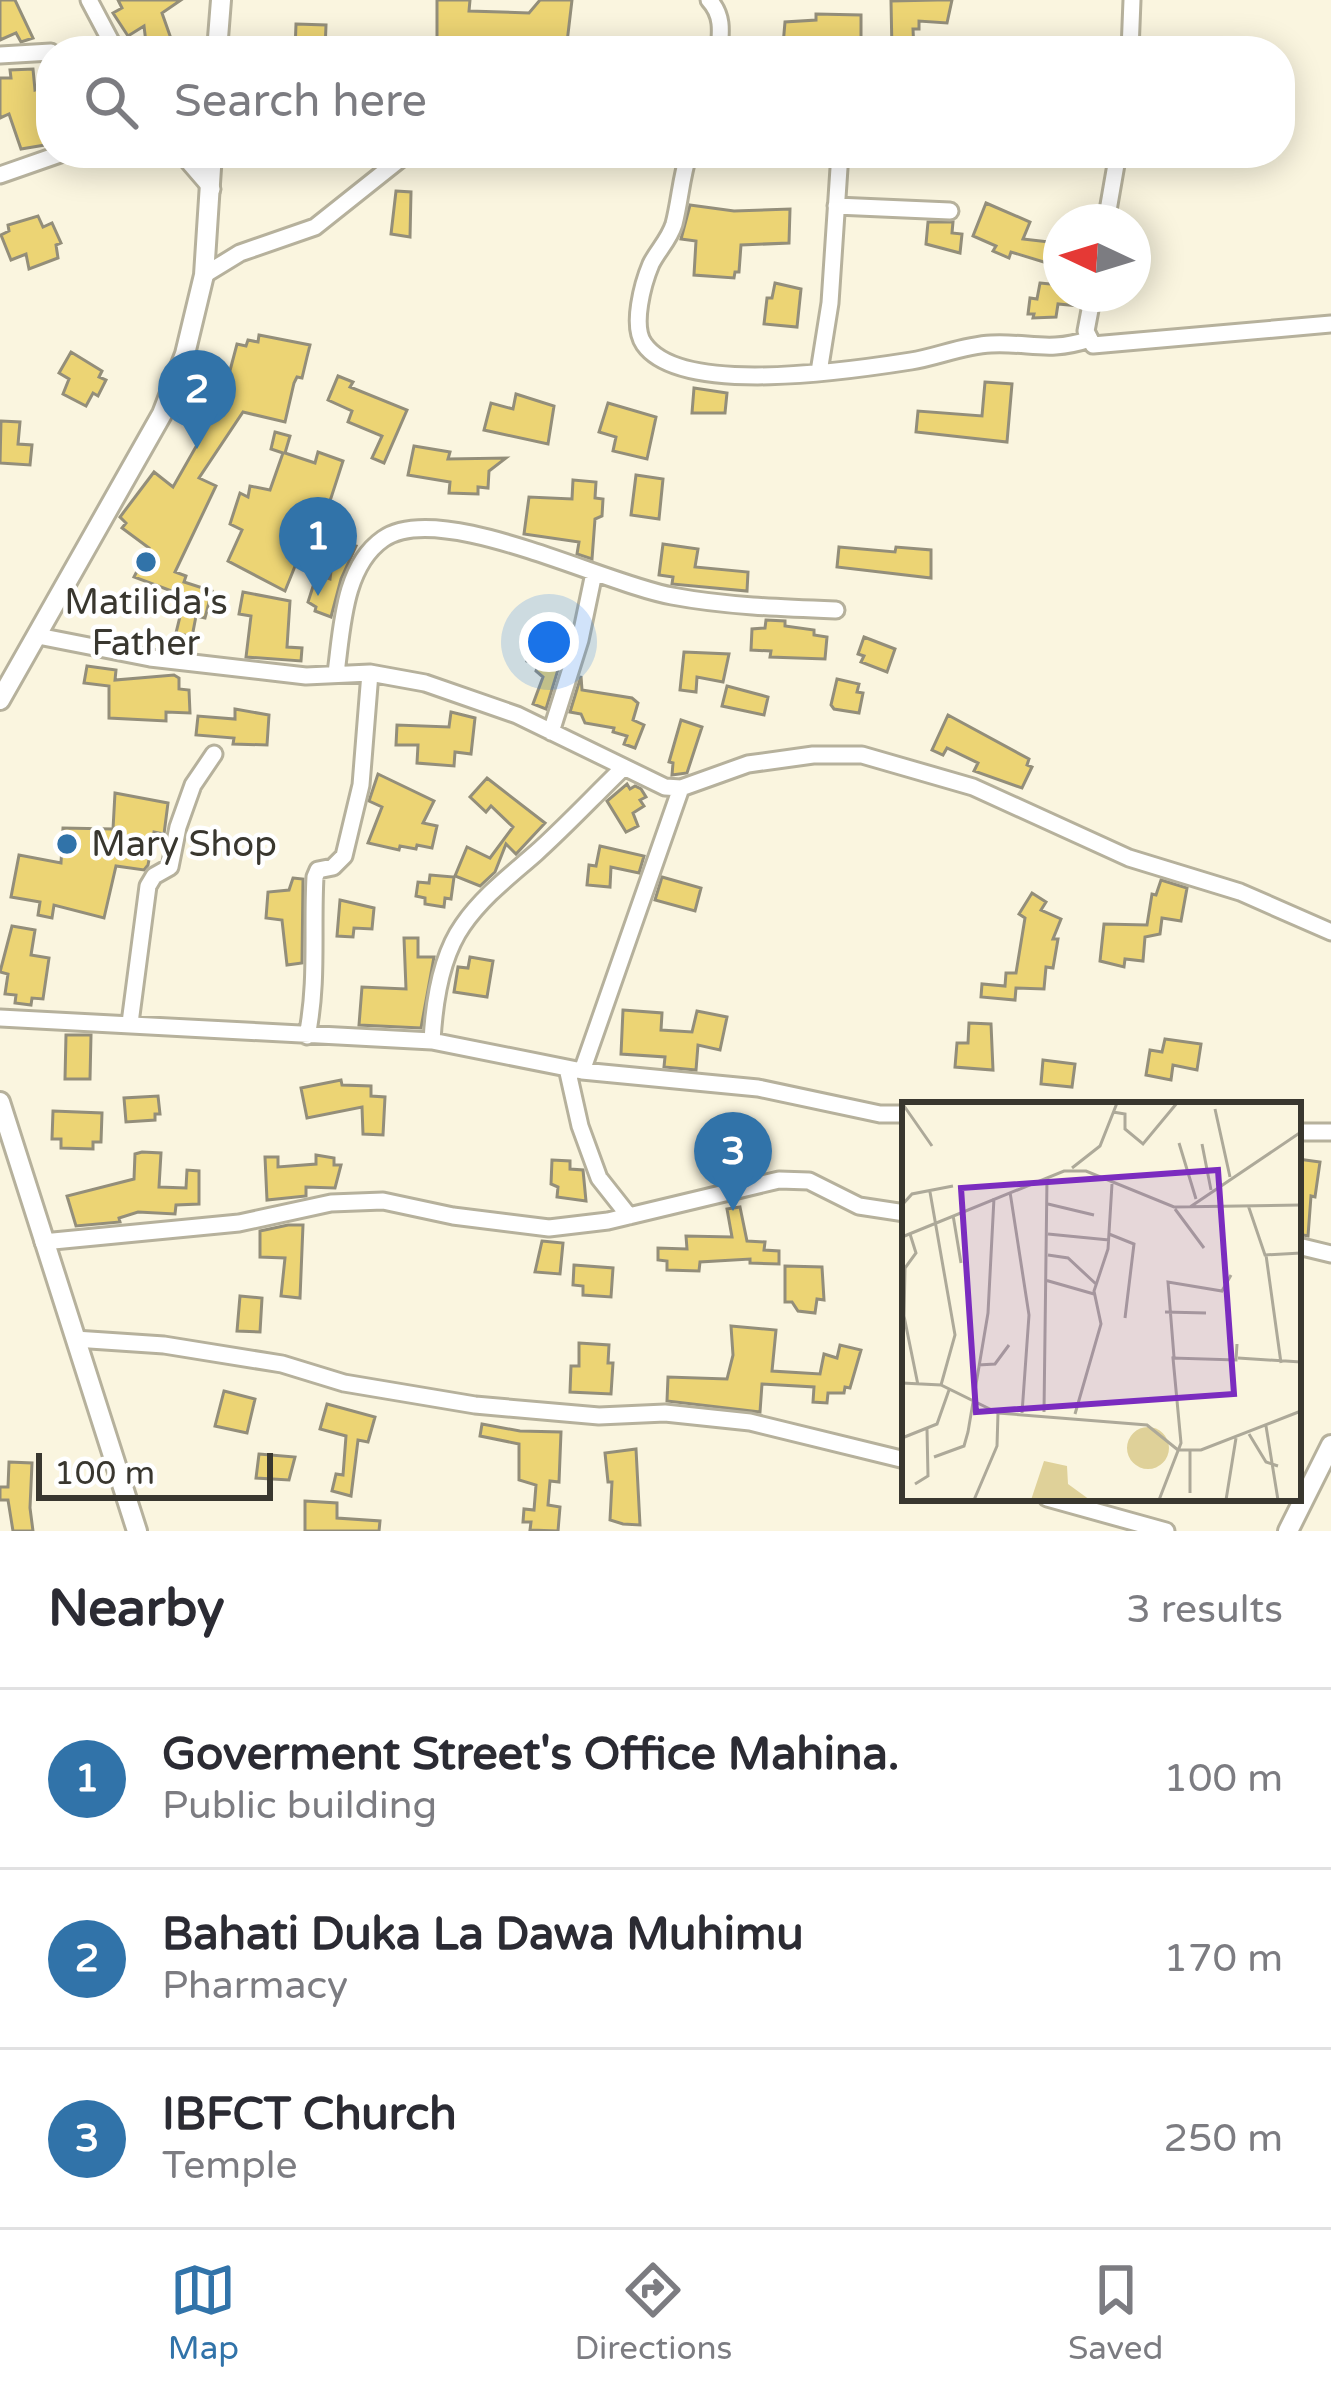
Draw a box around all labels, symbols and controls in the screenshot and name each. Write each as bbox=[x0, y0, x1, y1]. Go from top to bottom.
search box bbox=[36, 36, 1295, 168]
icon: search bbox=[78, 69, 144, 135]
text: Search here bbox=[174, 75, 427, 129]
north arrow bbox=[1043, 204, 1151, 312]
pin: 2 bbox=[158, 350, 236, 449]
pin: 1 bbox=[279, 497, 357, 596]
marker: Matilida's Father bbox=[133, 549, 159, 575]
place label: Matilida's Father bbox=[64, 581, 228, 665]
your location bbox=[519, 612, 579, 672]
place label: Mary Shop bbox=[91, 823, 277, 866]
marker: Mary Shop bbox=[54, 831, 80, 857]
inset map bbox=[902, 1102, 1301, 1501]
pin: 3 bbox=[694, 1112, 772, 1211]
scale bar bbox=[36, 1447, 273, 1500]
text: 100 m bbox=[54, 1454, 155, 1493]
text: Nearby bbox=[48, 1578, 225, 1640]
text: 3 results bbox=[1126, 1586, 1283, 1633]
text: Goverment Street's Office Mahina. bbox=[162, 1728, 899, 1782]
text: 1 bbox=[75, 1755, 99, 1802]
text: 100 m bbox=[1164, 1755, 1283, 1802]
text: Public building bbox=[162, 1782, 437, 1829]
text: Bahati Duka La Dawa Muhimu bbox=[162, 1908, 804, 1962]
text: 2 bbox=[75, 1935, 99, 1982]
text: 170 m bbox=[1164, 1935, 1283, 1982]
text: Pharmacy bbox=[162, 1962, 348, 2009]
text: IBFCT Church bbox=[162, 2088, 457, 2142]
text: 3 bbox=[75, 2115, 99, 2162]
text: 250 m bbox=[1164, 2115, 1283, 2162]
text: Temple bbox=[162, 2142, 298, 2189]
tab: Map bbox=[168, 2257, 239, 2368]
tab: Directions bbox=[575, 2257, 732, 2368]
tab: Saved bbox=[1068, 2257, 1163, 2368]

